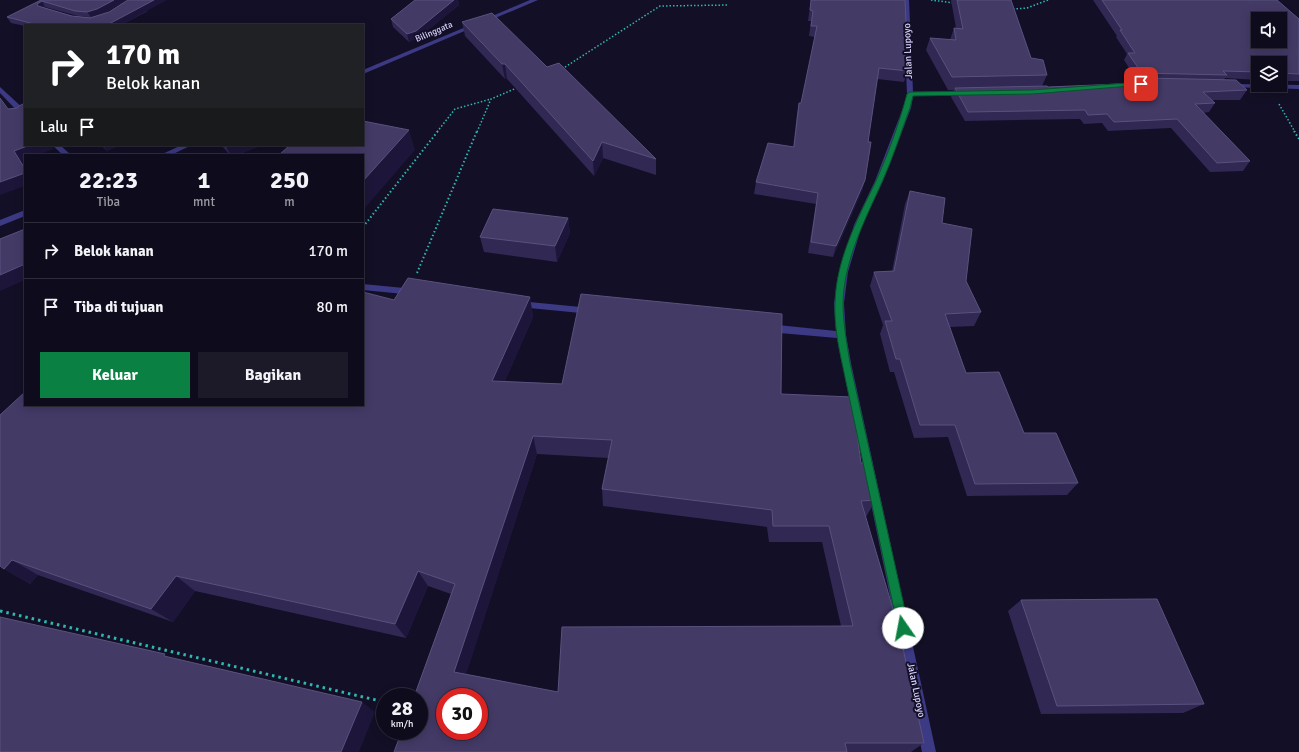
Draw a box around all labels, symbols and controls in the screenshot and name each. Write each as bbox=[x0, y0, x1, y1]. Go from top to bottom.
map controls bbox=[1251, 12, 1287, 92]
button: sound bbox=[1251, 12, 1287, 48]
street label: Bilinggata bbox=[414, 19, 455, 45]
street label: Jalan Lupoyo bbox=[901, 23, 915, 79]
text: 170 m bbox=[106, 38, 180, 72]
icon: right bbox=[40, 40, 92, 92]
button: layers bbox=[1251, 56, 1287, 92]
pin bbox=[1124, 67, 1158, 101]
text: Belok kanan bbox=[106, 72, 200, 94]
icon: arrive bbox=[1130, 73, 1152, 95]
icon: arrive bbox=[76, 116, 98, 138]
text: Lalu bbox=[40, 118, 68, 136]
text: 22:23 bbox=[79, 165, 138, 195]
text: 1 bbox=[198, 165, 210, 195]
text: 250 bbox=[270, 165, 309, 195]
text: Tiba bbox=[97, 194, 120, 210]
text: mnt bbox=[193, 194, 215, 210]
text: m bbox=[284, 194, 295, 210]
icon: right bbox=[40, 240, 62, 262]
text: Belok kanan bbox=[74, 242, 154, 260]
text: 170 m bbox=[308, 242, 348, 260]
icon: arrive bbox=[40, 296, 62, 318]
text: Tiba di tujuan bbox=[74, 298, 164, 316]
text: 80 m bbox=[317, 298, 348, 316]
button: Keluar bbox=[40, 352, 190, 398]
button: Bagikan bbox=[198, 352, 348, 398]
position arrow bbox=[882, 607, 924, 649]
street label: Jalan Lupoyo bbox=[904, 662, 928, 718]
speed limit sign: 30 bbox=[436, 688, 488, 740]
text: 28 bbox=[391, 696, 413, 721]
text: km/h bbox=[391, 718, 413, 730]

